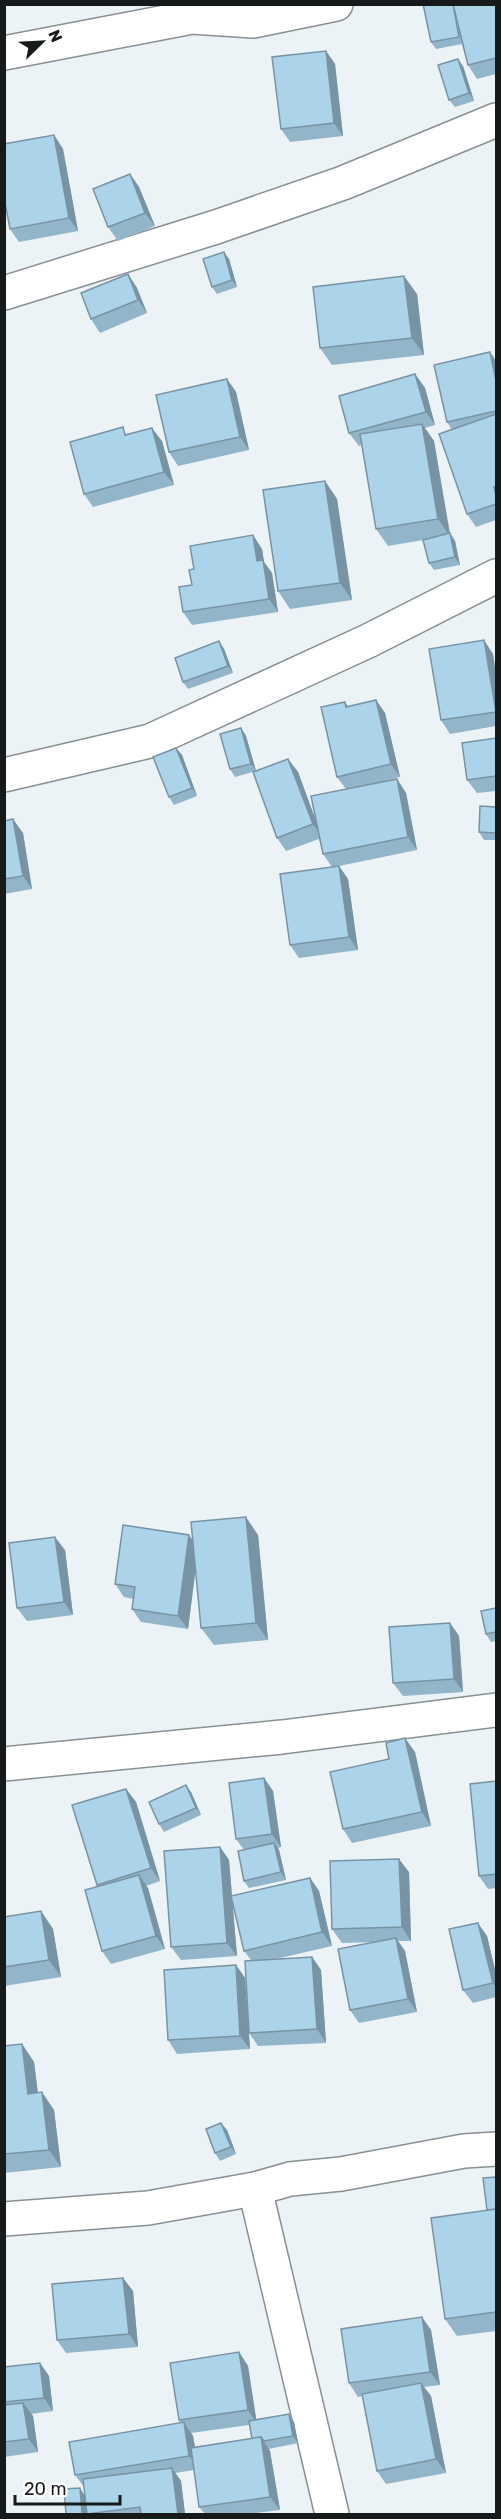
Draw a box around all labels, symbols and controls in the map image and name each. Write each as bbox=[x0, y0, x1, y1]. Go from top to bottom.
north arrow bbox=[12, 12, 72, 72]
text: N bbox=[44, 27, 66, 45]
scale bar bbox=[15, 2468, 120, 2506]
text: 20 m bbox=[24, 2478, 66, 2500]

